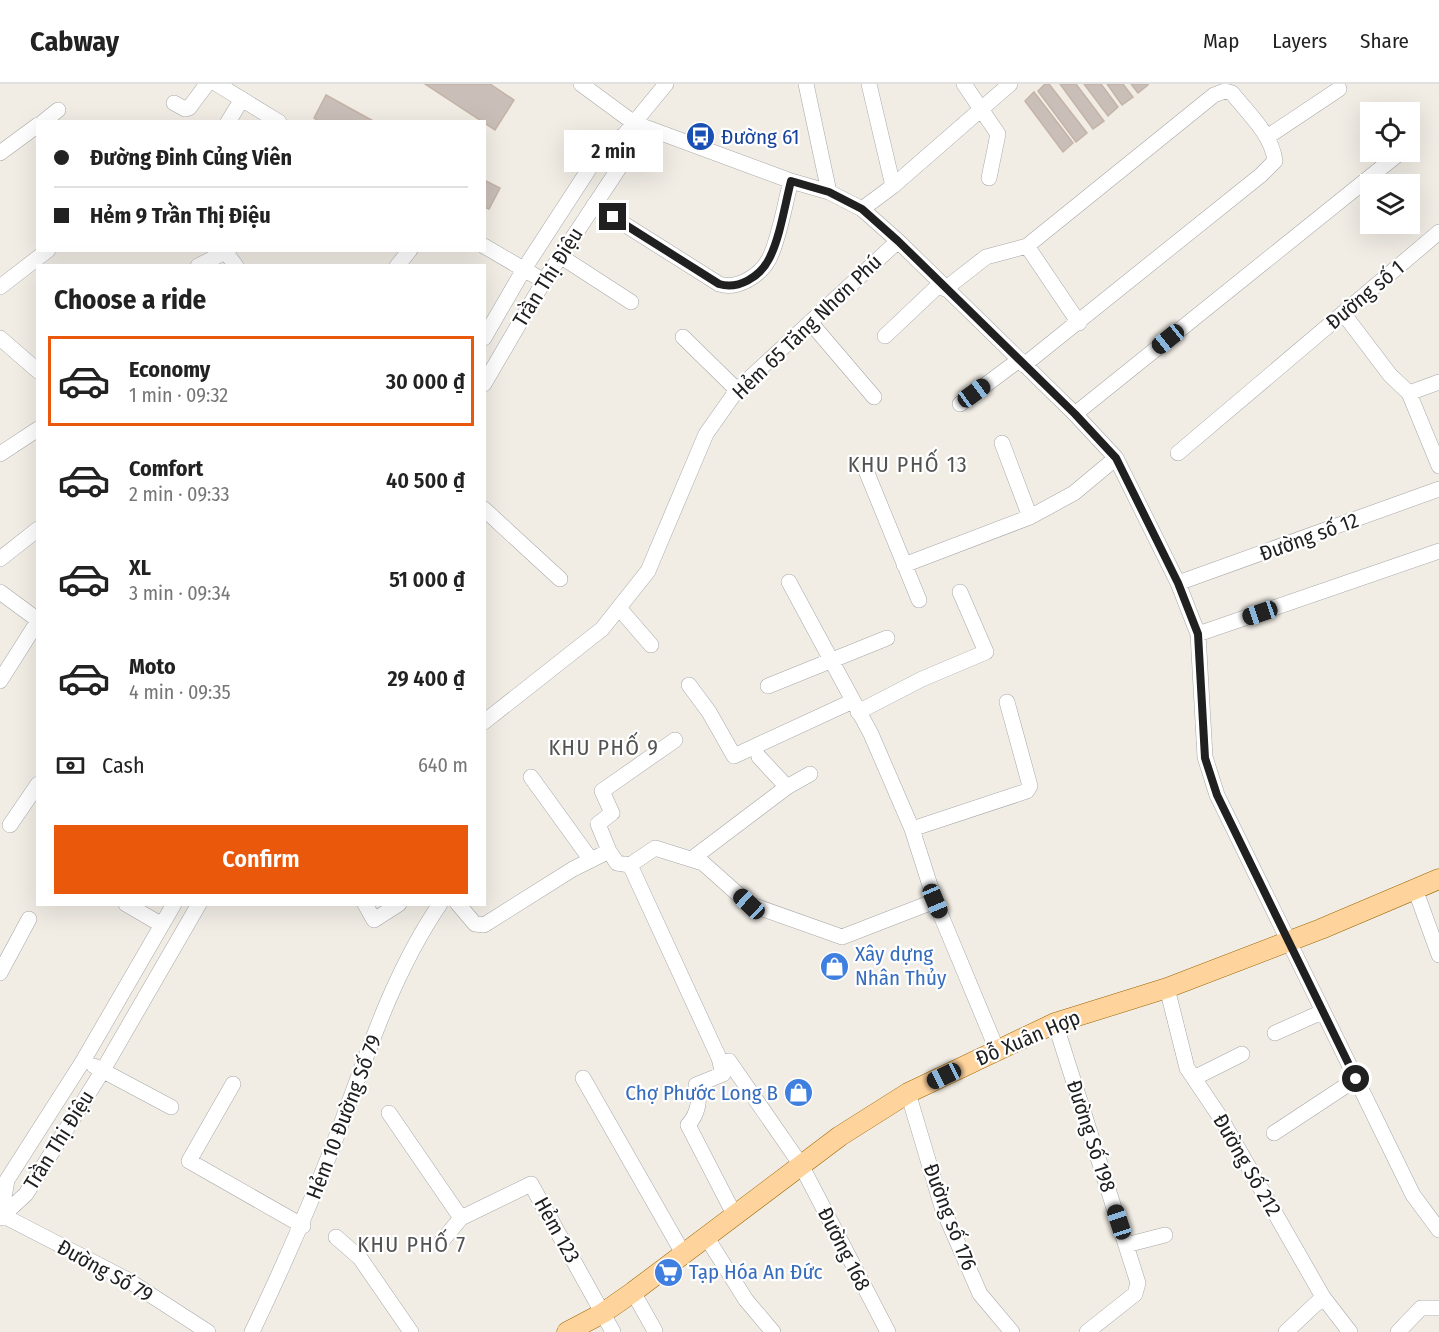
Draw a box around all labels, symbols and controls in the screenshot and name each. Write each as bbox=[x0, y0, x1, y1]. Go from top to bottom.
text: Cabway bbox=[30, 25, 119, 58]
text: Map bbox=[1203, 28, 1239, 54]
text: Layers bbox=[1272, 28, 1327, 54]
text: Share bbox=[1360, 28, 1409, 54]
map controls bbox=[1360, 102, 1420, 234]
button: locate bbox=[1360, 102, 1420, 162]
bus stop icon: Đường 61 bbox=[684, 121, 716, 153]
place label: Đường 61 bbox=[721, 124, 800, 150]
callout: 2 min bbox=[564, 130, 662, 172]
text: 2 min bbox=[591, 139, 636, 163]
text: Đường Đinh Củng Viên bbox=[90, 144, 292, 171]
button: layers bbox=[1360, 174, 1420, 234]
text: Hẻm 9 Trần Thị Điệu bbox=[90, 202, 271, 229]
route end bbox=[599, 203, 626, 230]
street label: Trần Thị Điệu bbox=[507, 223, 589, 331]
street label: Hẻm 65 Tăng Nhơn Phú bbox=[727, 249, 887, 405]
street label: Đường số 1 bbox=[1321, 255, 1409, 335]
text: Choose a ride bbox=[54, 284, 206, 316]
car bbox=[1148, 321, 1188, 357]
icon: car bbox=[57, 354, 111, 408]
text: Economy bbox=[129, 356, 210, 383]
text: 30 000 ₫ bbox=[386, 368, 465, 395]
car bbox=[954, 375, 994, 411]
text: 1 min · 09:32 bbox=[129, 383, 228, 407]
district label: KHU PHỐ 13 bbox=[848, 448, 968, 478]
icon: car bbox=[57, 453, 111, 507]
text: Comfort bbox=[129, 455, 203, 482]
text: 40 500 ₫ bbox=[386, 467, 465, 494]
text: 2 min · 09:33 bbox=[129, 482, 230, 506]
street label: Đường số 12 bbox=[1256, 507, 1362, 567]
icon: car bbox=[57, 552, 111, 606]
text: XL bbox=[129, 554, 151, 581]
text: 51 000 ₫ bbox=[389, 566, 465, 593]
text: 3 min · 09:34 bbox=[129, 581, 230, 605]
car bbox=[1240, 599, 1280, 627]
icon: car bbox=[57, 651, 111, 705]
text: Moto bbox=[129, 653, 176, 680]
text: 29 400 ₫ bbox=[387, 665, 465, 692]
text: 4 min · 09:35 bbox=[129, 680, 231, 704]
district label: KHU PHỐ 9 bbox=[548, 731, 660, 761]
icon: cash bbox=[54, 749, 87, 782]
text: Cash bbox=[102, 752, 145, 779]
text: 640 m bbox=[418, 753, 468, 777]
button: Confirm bbox=[54, 825, 468, 894]
car bbox=[920, 881, 950, 921]
car bbox=[730, 885, 768, 923]
place label: Xây dựng Nhân Thủy bbox=[855, 941, 947, 991]
shop icon: Xây dựng Nhân Thủy bbox=[818, 950, 850, 982]
street label: Đỗ Xuân Hợp bbox=[972, 1004, 1084, 1072]
street label: Hẻm 10 Đường Số 79 bbox=[301, 1031, 387, 1203]
car bbox=[924, 1060, 964, 1092]
route start bbox=[1342, 1065, 1369, 1092]
shop icon: Chợ Phước Long B bbox=[783, 1077, 815, 1109]
street label: Đường Số 198 bbox=[1061, 1077, 1121, 1195]
place label: Chợ Phước Long B bbox=[625, 1080, 778, 1106]
street label: Trần Thị Điệu bbox=[18, 1086, 100, 1194]
street label: Đường Số 212 bbox=[1207, 1109, 1287, 1221]
street label: Đường số 176 bbox=[918, 1160, 982, 1274]
street label: Hẻm 123 bbox=[528, 1193, 586, 1267]
car bbox=[1105, 1202, 1133, 1242]
street label: Đường 168 bbox=[812, 1203, 876, 1295]
district label: KHU PHỐ 7 bbox=[357, 1228, 467, 1258]
street label: Đường Số 79 bbox=[52, 1234, 158, 1308]
supermarket icon: Tạp Hóa An Đức bbox=[652, 1256, 684, 1288]
place label: Tạp Hóa An Đức bbox=[689, 1259, 823, 1285]

